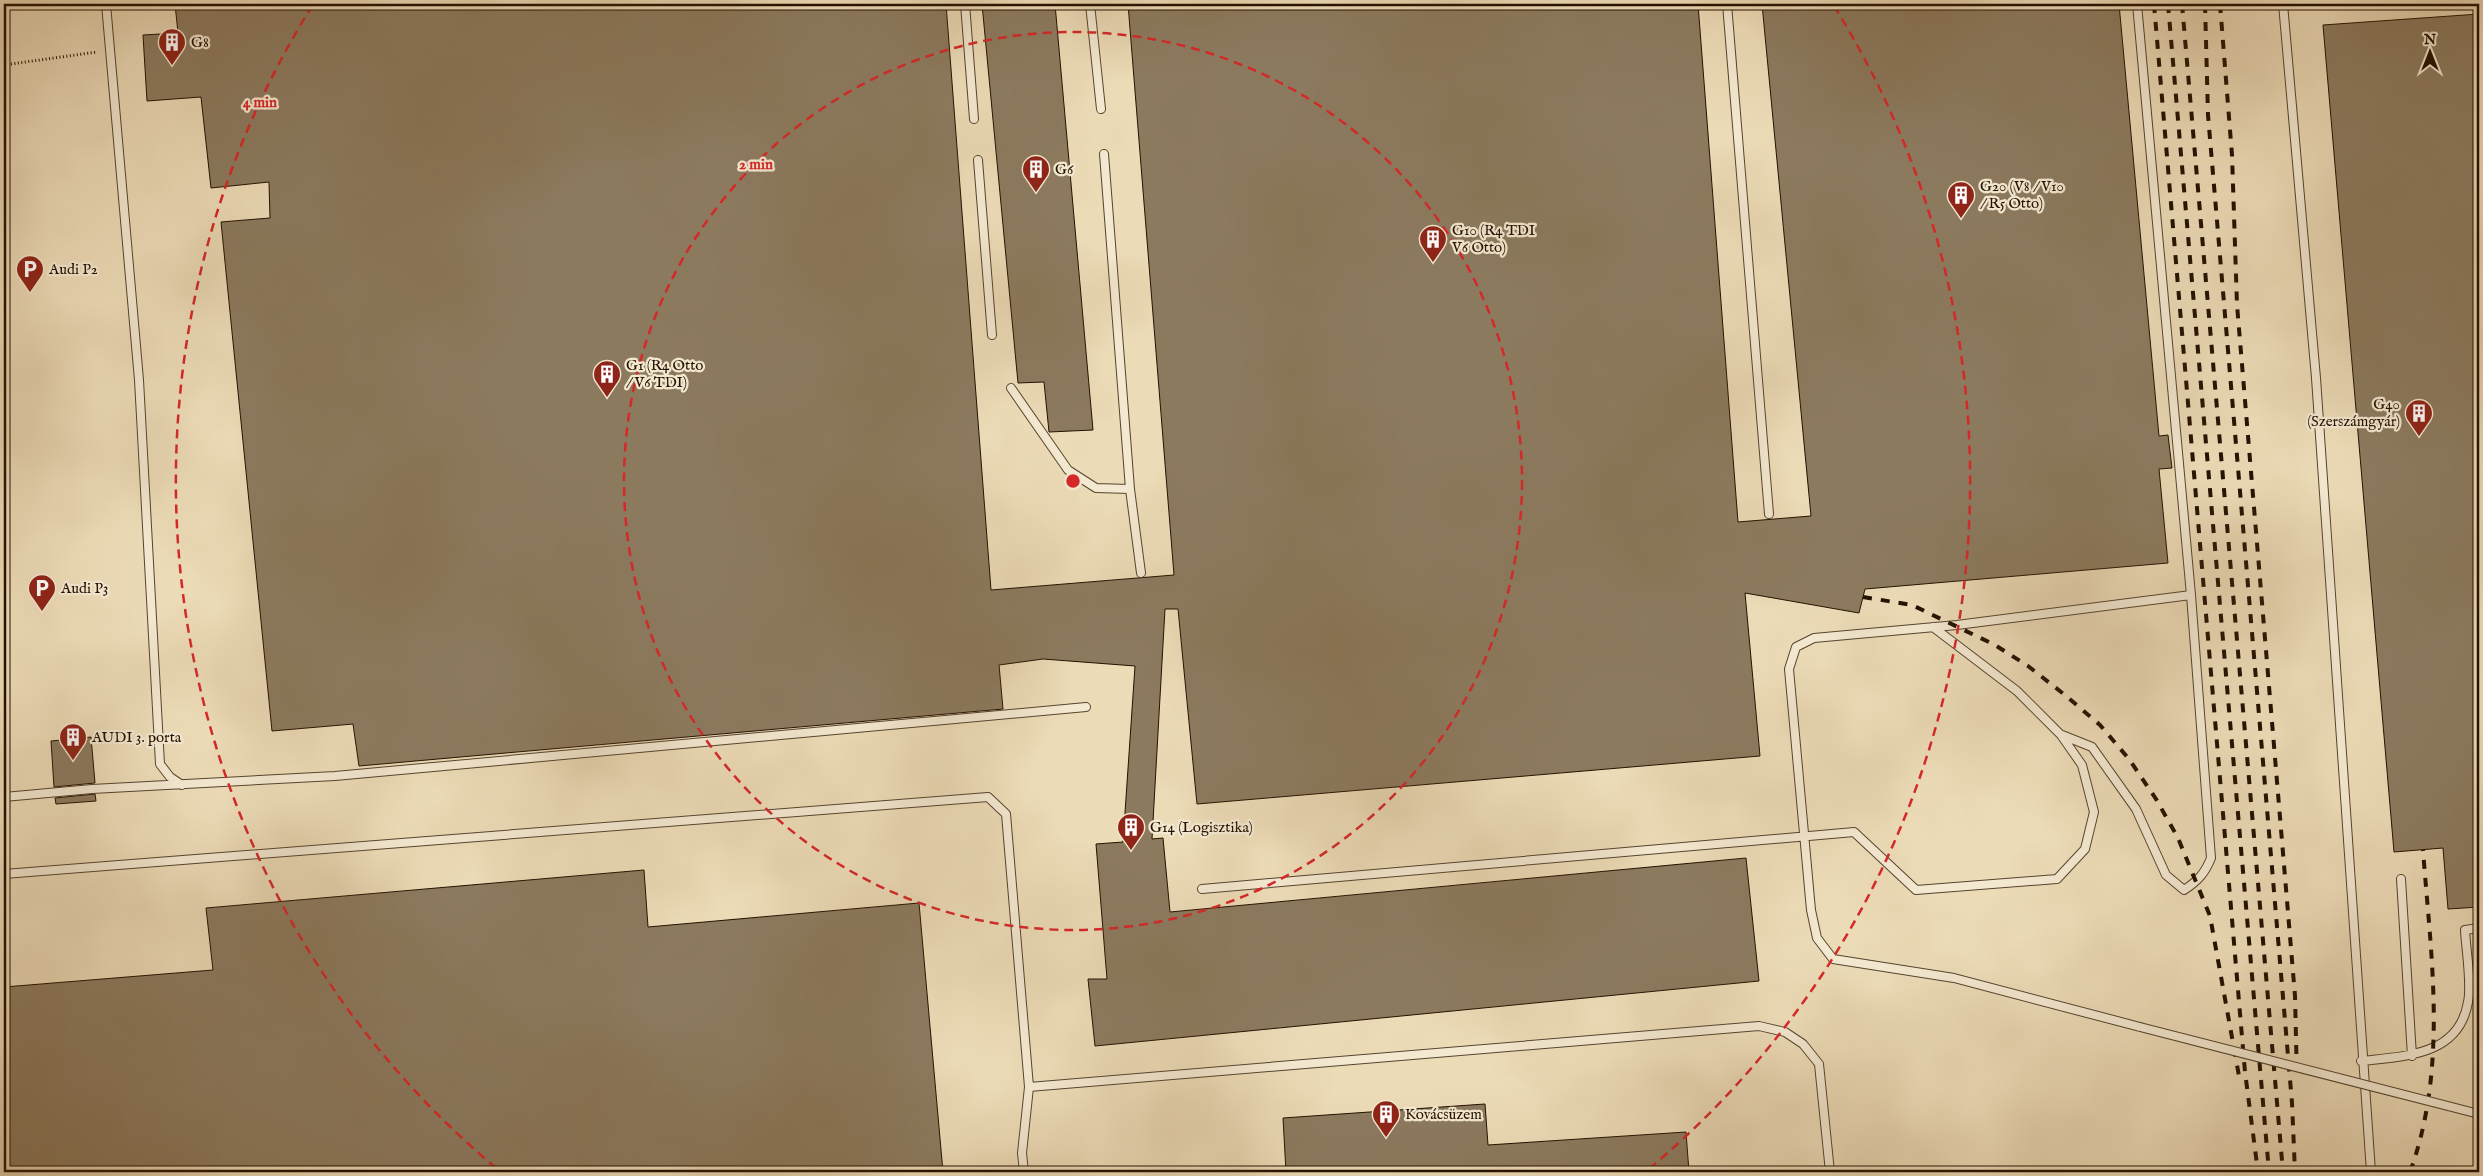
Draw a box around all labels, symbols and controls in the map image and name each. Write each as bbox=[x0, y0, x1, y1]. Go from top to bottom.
building icon: G8 bbox=[157, 27, 187, 66]
north arrow bbox=[2406, 28, 2456, 78]
text: N bbox=[2423, 31, 2436, 49]
place label: G8 bbox=[191, 33, 209, 52]
text: 4 min bbox=[243, 93, 277, 112]
building icon: G6 bbox=[1021, 154, 1051, 193]
text: 2 min bbox=[739, 155, 773, 174]
place label: G6 bbox=[1055, 160, 1074, 179]
place label: G20 (V8 / V10 / R5 Otto) bbox=[1980, 177, 2064, 213]
building icon: G20 (V8 / V10 / R5 Otto) bbox=[1946, 180, 1976, 219]
place label: G10 (R4 TDI V6 Otto) bbox=[1451, 221, 1536, 257]
building icon: G10 (R4 TDI V6 Otto) bbox=[1418, 224, 1448, 263]
parking icon: Audi P2 bbox=[15, 254, 45, 293]
place label: Audi P2 bbox=[48, 260, 98, 279]
place label: G1 (R4 Otto / V6 TDI) bbox=[626, 356, 703, 392]
building icon: G1 (R4 Otto / V6 TDI) bbox=[592, 359, 622, 398]
place label: G40 (Szerszámgyár) bbox=[2307, 395, 2400, 431]
building icon: G40 (Szerszámgyár) bbox=[2404, 398, 2434, 437]
centre of rings bbox=[1064, 472, 1082, 490]
parking icon: Audi P3 bbox=[27, 573, 57, 612]
place label: Audi P3 bbox=[60, 579, 108, 598]
building icon: AUDI 3. porta bbox=[58, 722, 88, 761]
place label: AUDI 3. porta bbox=[91, 728, 182, 747]
building icon: G14 (Logisztika) bbox=[1116, 812, 1146, 851]
place label: G14 (Logisztika) bbox=[1150, 818, 1253, 837]
building icon: Kovácsüzem bbox=[1371, 1099, 1401, 1138]
place label: Kovácsüzem bbox=[1405, 1105, 1482, 1124]

